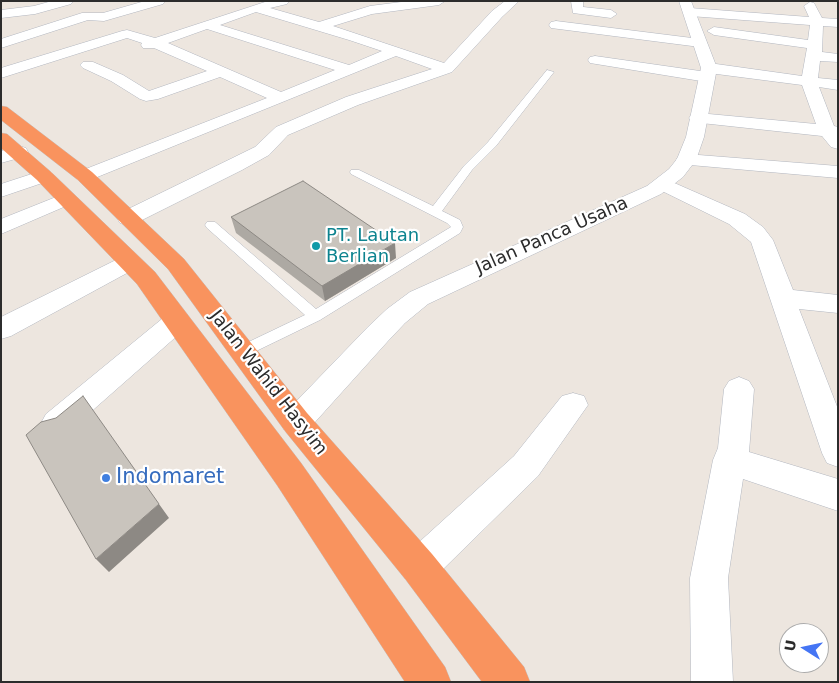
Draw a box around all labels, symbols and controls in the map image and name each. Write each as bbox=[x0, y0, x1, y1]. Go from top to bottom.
street label: Jalan Panca Usaha bbox=[472, 193, 632, 279]
place label: PT. Lautan Berlian bbox=[326, 225, 419, 268]
marker: PT. Lautan Berlian bbox=[310, 240, 322, 252]
street label: Jalan Wahid Hasyim bbox=[205, 306, 331, 460]
place label: Indomaret bbox=[116, 465, 224, 491]
marker: Indomaret bbox=[100, 472, 112, 484]
north arrow bbox=[779, 623, 829, 673]
text: U bbox=[781, 639, 799, 653]

